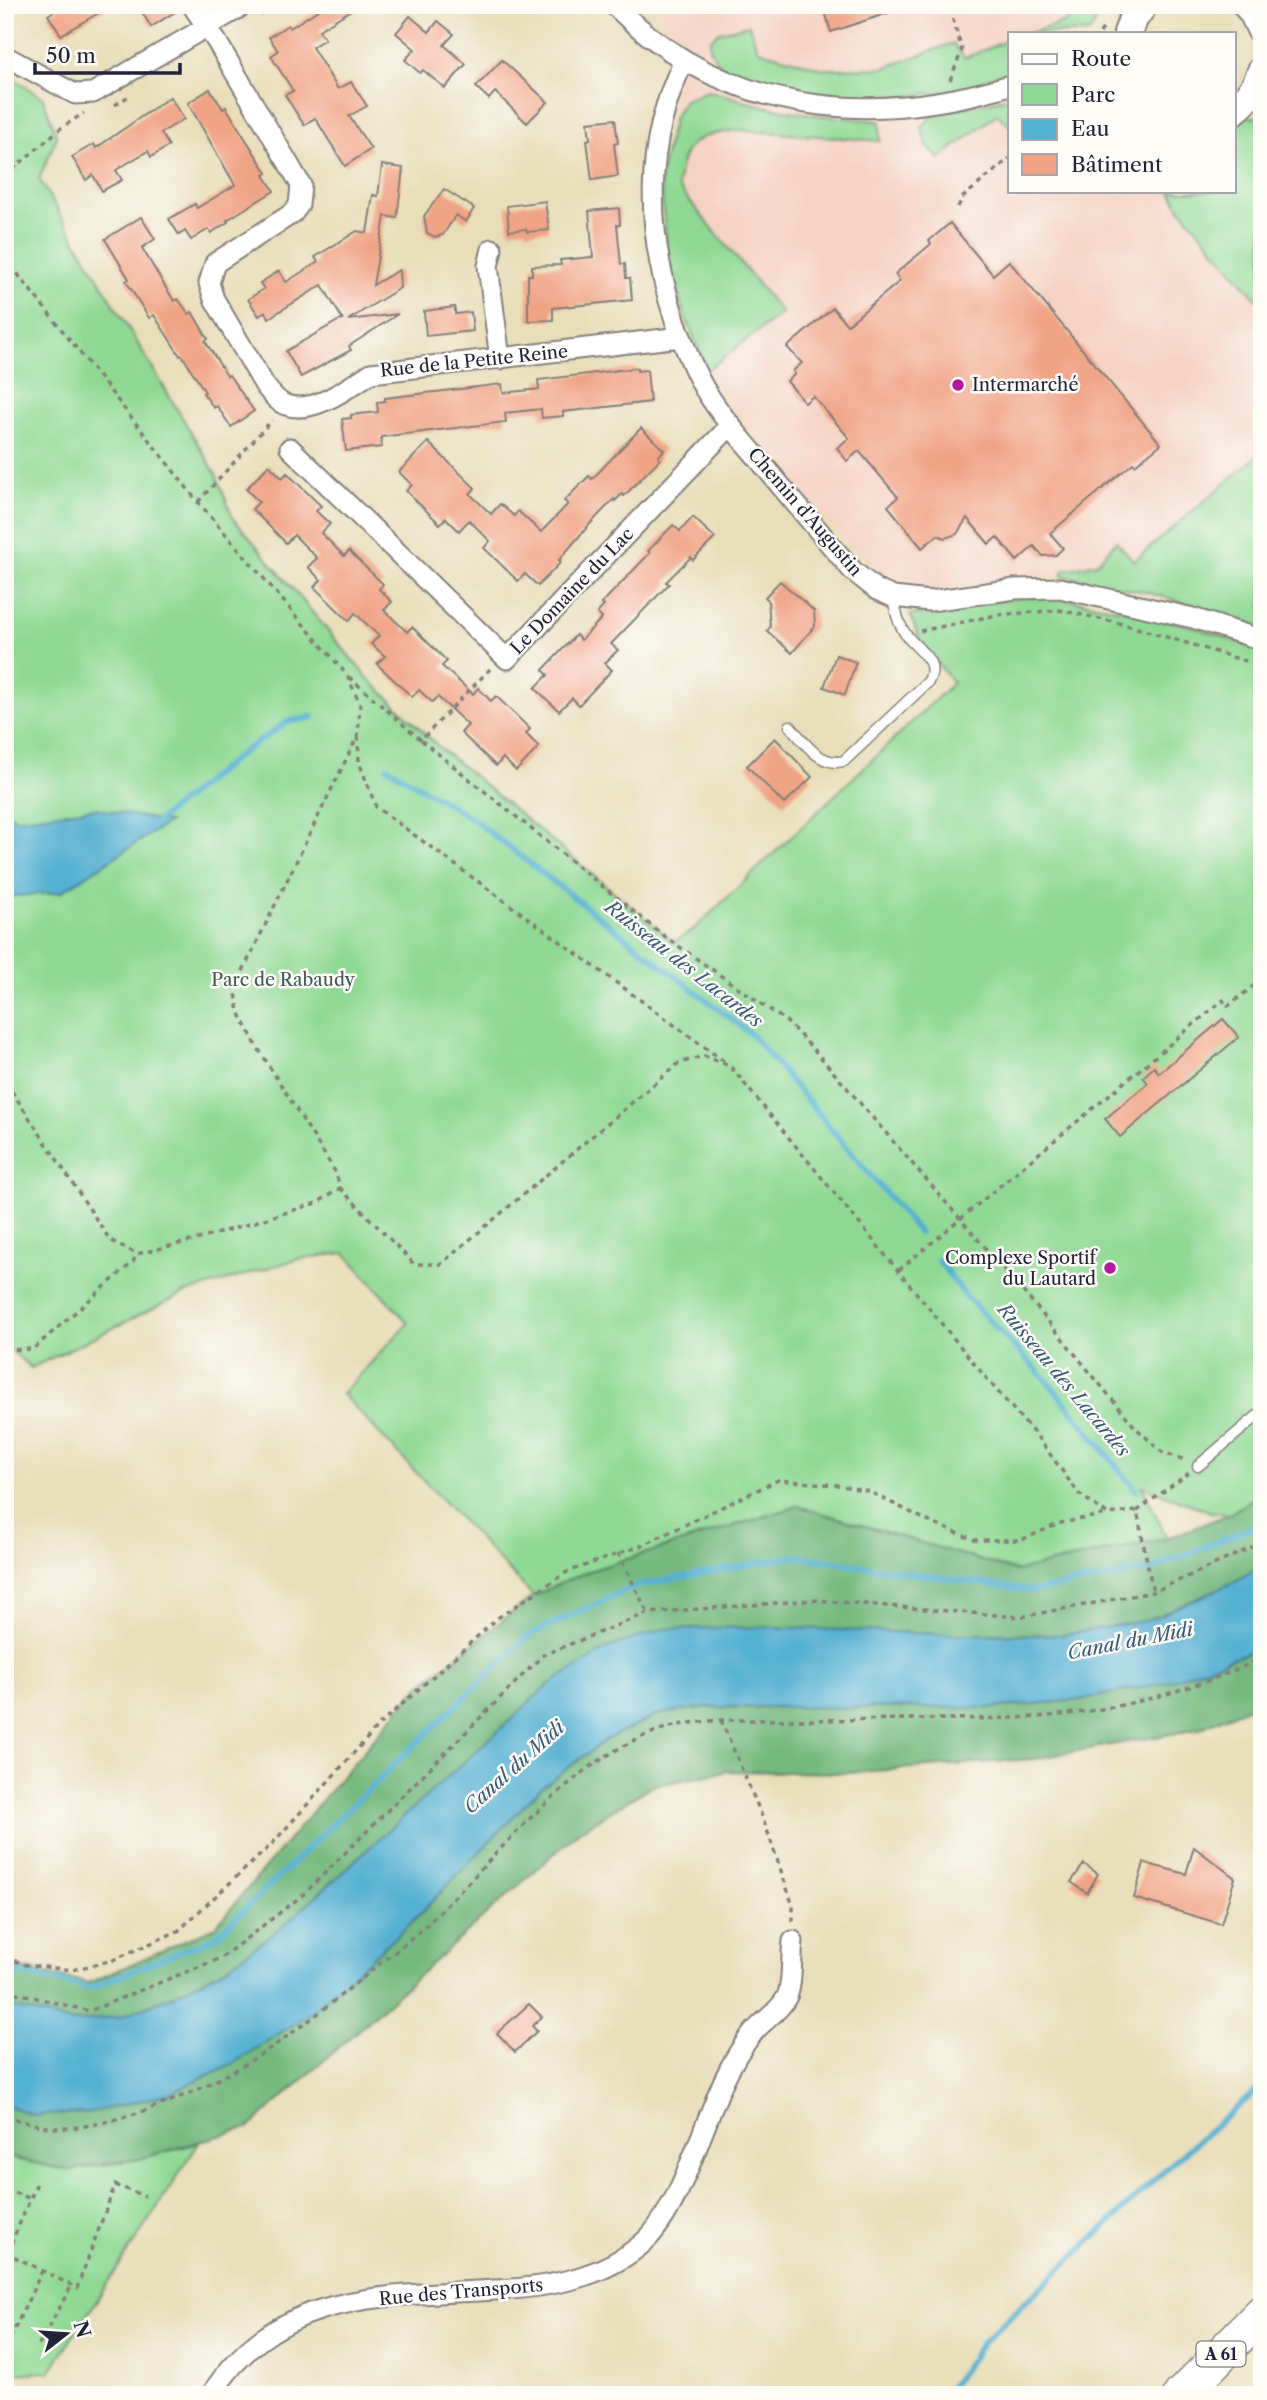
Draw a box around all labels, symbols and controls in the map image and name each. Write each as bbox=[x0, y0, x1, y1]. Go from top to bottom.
scale bar bbox=[35, 32, 180, 76]
legend bbox=[1008, 32, 1236, 192]
text: 50 m bbox=[46, 43, 96, 68]
text: Route bbox=[1071, 46, 1131, 71]
text: Parc bbox=[1071, 82, 1115, 107]
text: Eau bbox=[1071, 116, 1110, 141]
text: Bâtiment bbox=[1071, 152, 1163, 177]
street label: Rue de la Petite Reine bbox=[379, 340, 569, 382]
place label: Intermarché bbox=[972, 374, 1078, 396]
marker: Intermarché bbox=[950, 377, 966, 393]
street label: Chemin d'Augustin bbox=[743, 443, 867, 581]
street label: Le Domaine du Lac bbox=[506, 523, 638, 659]
water label: Ruisseau des Lacardes bbox=[599, 894, 768, 1033]
park label: Parc de Rabaudy bbox=[211, 969, 356, 991]
place label: Complexe Sportif du Lautard bbox=[945, 1247, 1099, 1290]
marker: Complexe Sportif du Lautard bbox=[1102, 1260, 1118, 1276]
water label: Ruisseau des Lacardes bbox=[992, 1297, 1135, 1462]
water label: Canal du Midi bbox=[1065, 1617, 1196, 1664]
water label: Canal du Midi bbox=[459, 1715, 570, 1818]
street label: Rue des Transports bbox=[378, 2274, 544, 2310]
north arrow bbox=[32, 2298, 102, 2368]
text: N bbox=[68, 2318, 95, 2340]
road number: A 61 bbox=[1196, 2342, 1246, 2366]

